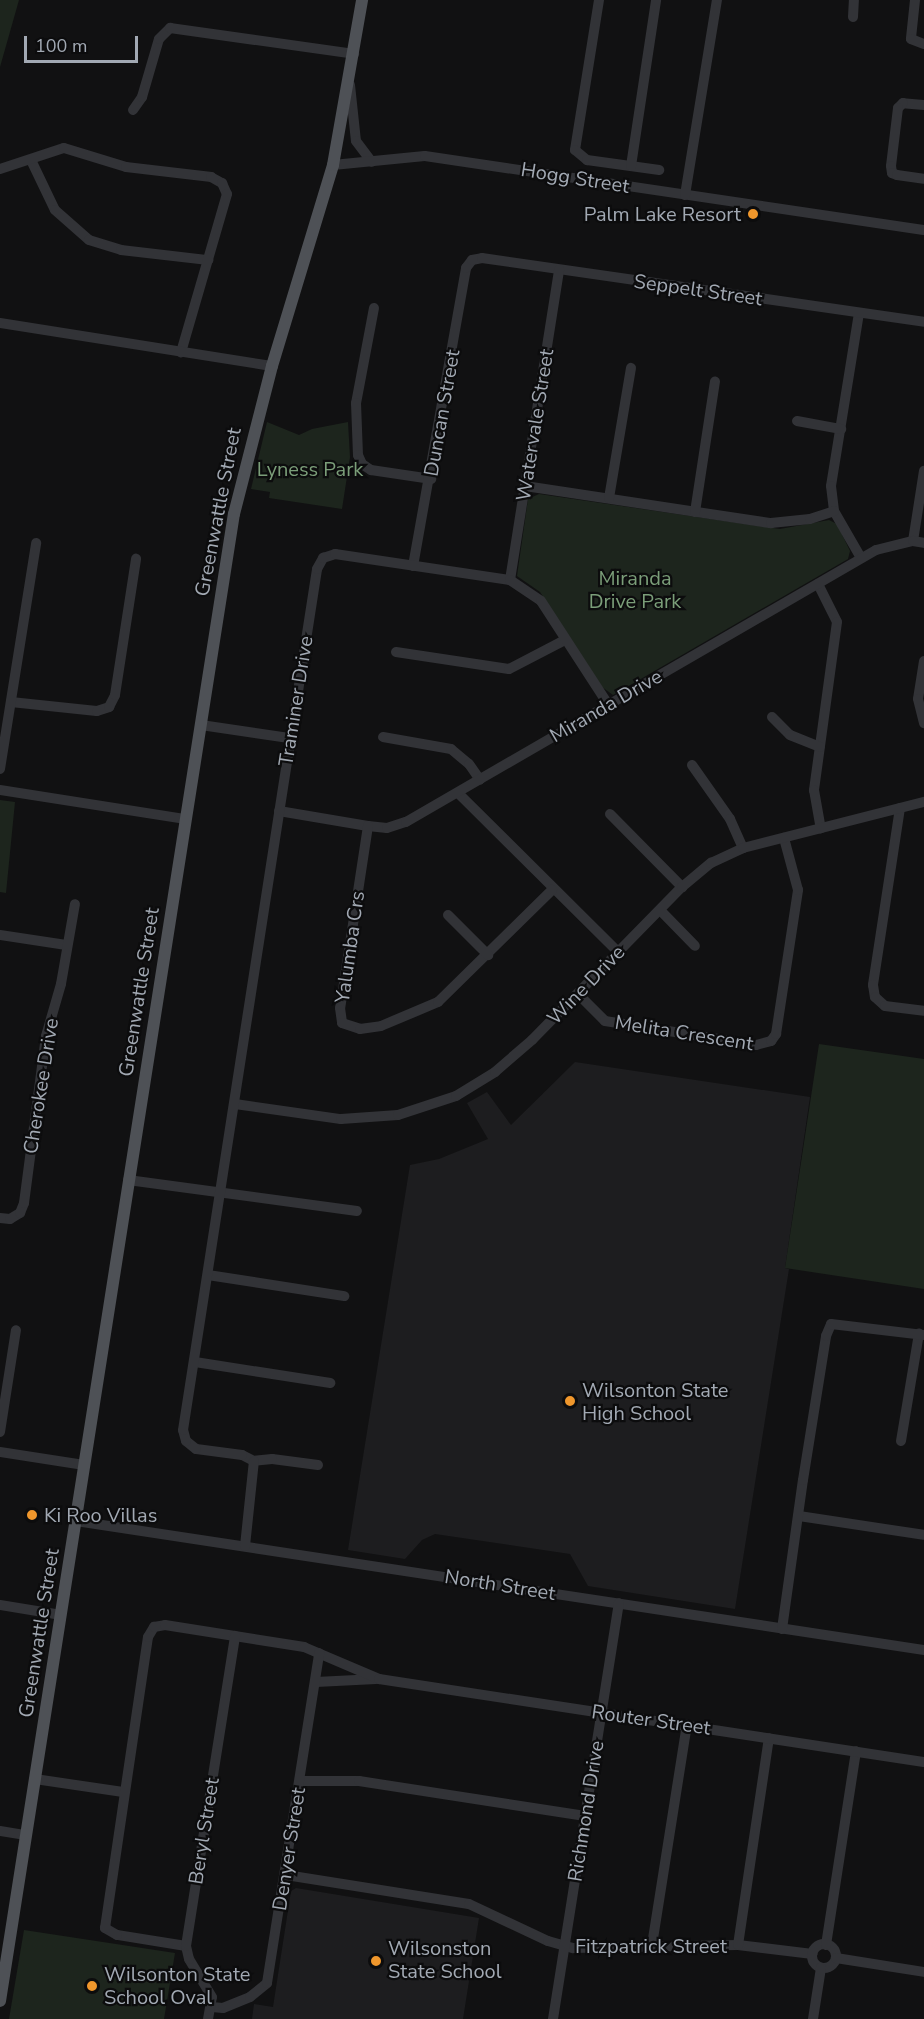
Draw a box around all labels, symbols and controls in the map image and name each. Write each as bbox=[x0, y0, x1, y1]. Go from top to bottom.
scale bar bbox=[27, 24, 141, 62]
text: 100 m bbox=[35, 34, 87, 58]
street label: Hogg Street bbox=[519, 158, 631, 198]
place label: Palm Lake Resort bbox=[584, 202, 741, 226]
marker: Palm Lake Resort bbox=[746, 207, 760, 221]
street label: Seppelt Street bbox=[632, 269, 764, 311]
street label: Watervale Street bbox=[511, 347, 559, 503]
street label: Duncan Street bbox=[419, 348, 465, 478]
street label: Greenwattle Street bbox=[190, 426, 246, 598]
park label: Lyness Park bbox=[257, 457, 363, 481]
park label: Miranda Drive Park bbox=[589, 566, 681, 613]
street label: Traminer Drive bbox=[274, 634, 318, 768]
street label: Miranda Drive bbox=[546, 664, 666, 748]
street label: Yalumba Crs bbox=[330, 889, 370, 1005]
street label: Greenwattle Street bbox=[114, 906, 164, 1078]
street label: Wine Drive bbox=[542, 940, 630, 1030]
street label: Melita Crescent bbox=[613, 1010, 755, 1056]
street label: Cherokee Drive bbox=[18, 1016, 64, 1156]
place label: Wilsonton State High School bbox=[582, 1378, 729, 1425]
marker: Wilsonton State High School bbox=[563, 1394, 577, 1408]
place label: Ki Roo Villas bbox=[44, 1503, 157, 1527]
marker: Ki Roo Villas bbox=[25, 1508, 39, 1522]
street label: Greenwattle Street bbox=[14, 1547, 64, 1719]
street label: North Street bbox=[443, 1564, 557, 1606]
street label: Router Street bbox=[590, 1700, 712, 1740]
street label: Richmond Drive bbox=[563, 1739, 609, 1883]
street label: Beryl Street bbox=[184, 1776, 224, 1886]
street label: Denyer Street bbox=[267, 1786, 311, 1912]
street label: Fitzpatrick Street bbox=[575, 1934, 727, 1958]
place label: Wilsonston State School bbox=[388, 1937, 502, 1984]
marker: Wilsonston State School bbox=[369, 1954, 383, 1968]
place label: Wilsonton State School Oval bbox=[104, 1962, 251, 2009]
marker: Wilsonton State School Oval bbox=[85, 1979, 99, 1993]

